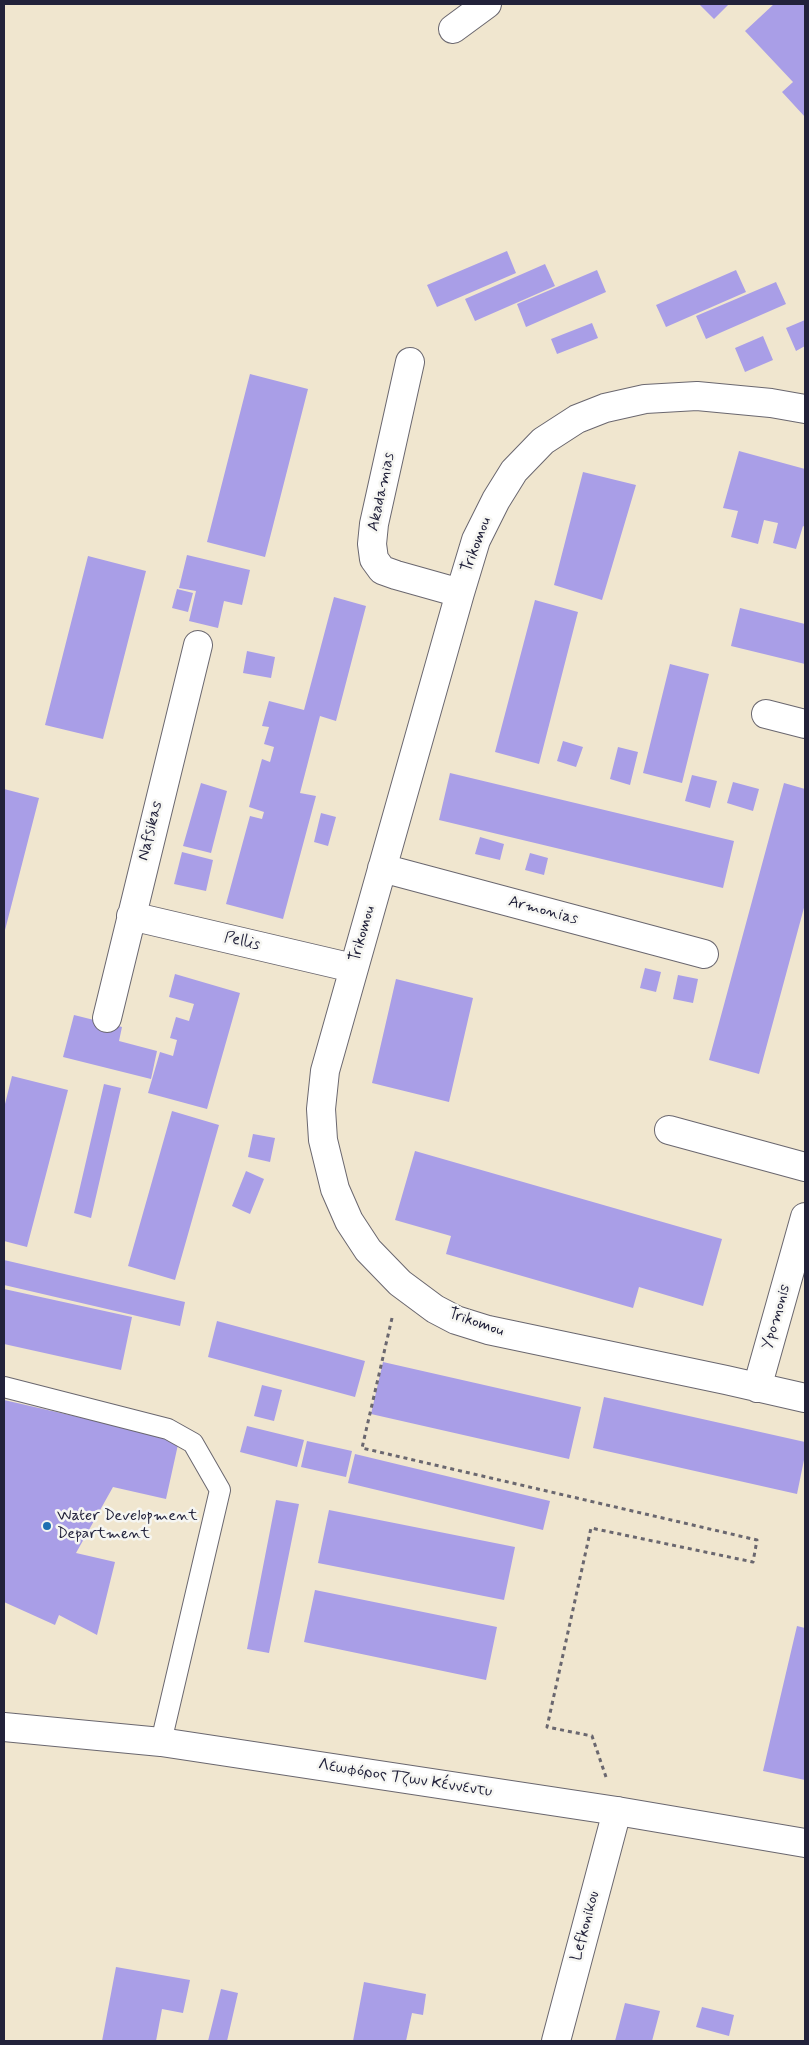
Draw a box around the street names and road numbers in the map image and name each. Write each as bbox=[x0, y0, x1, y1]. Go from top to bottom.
street label: Akadamias bbox=[364, 451, 400, 533]
street label: Trikomou bbox=[458, 515, 496, 575]
street label: Nafsikas bbox=[134, 799, 168, 863]
street label: Armonias bbox=[506, 893, 580, 929]
street label: Trikomou bbox=[346, 904, 380, 964]
street label: Pellis bbox=[222, 929, 262, 955]
street label: Ypomonis bbox=[759, 1282, 795, 1352]
street label: Trikomou bbox=[446, 1305, 506, 1341]
street label: Λεωφόρος Τζων Κέννεντυ bbox=[317, 1756, 493, 1802]
street label: Lefkonikou bbox=[567, 1889, 605, 1963]

